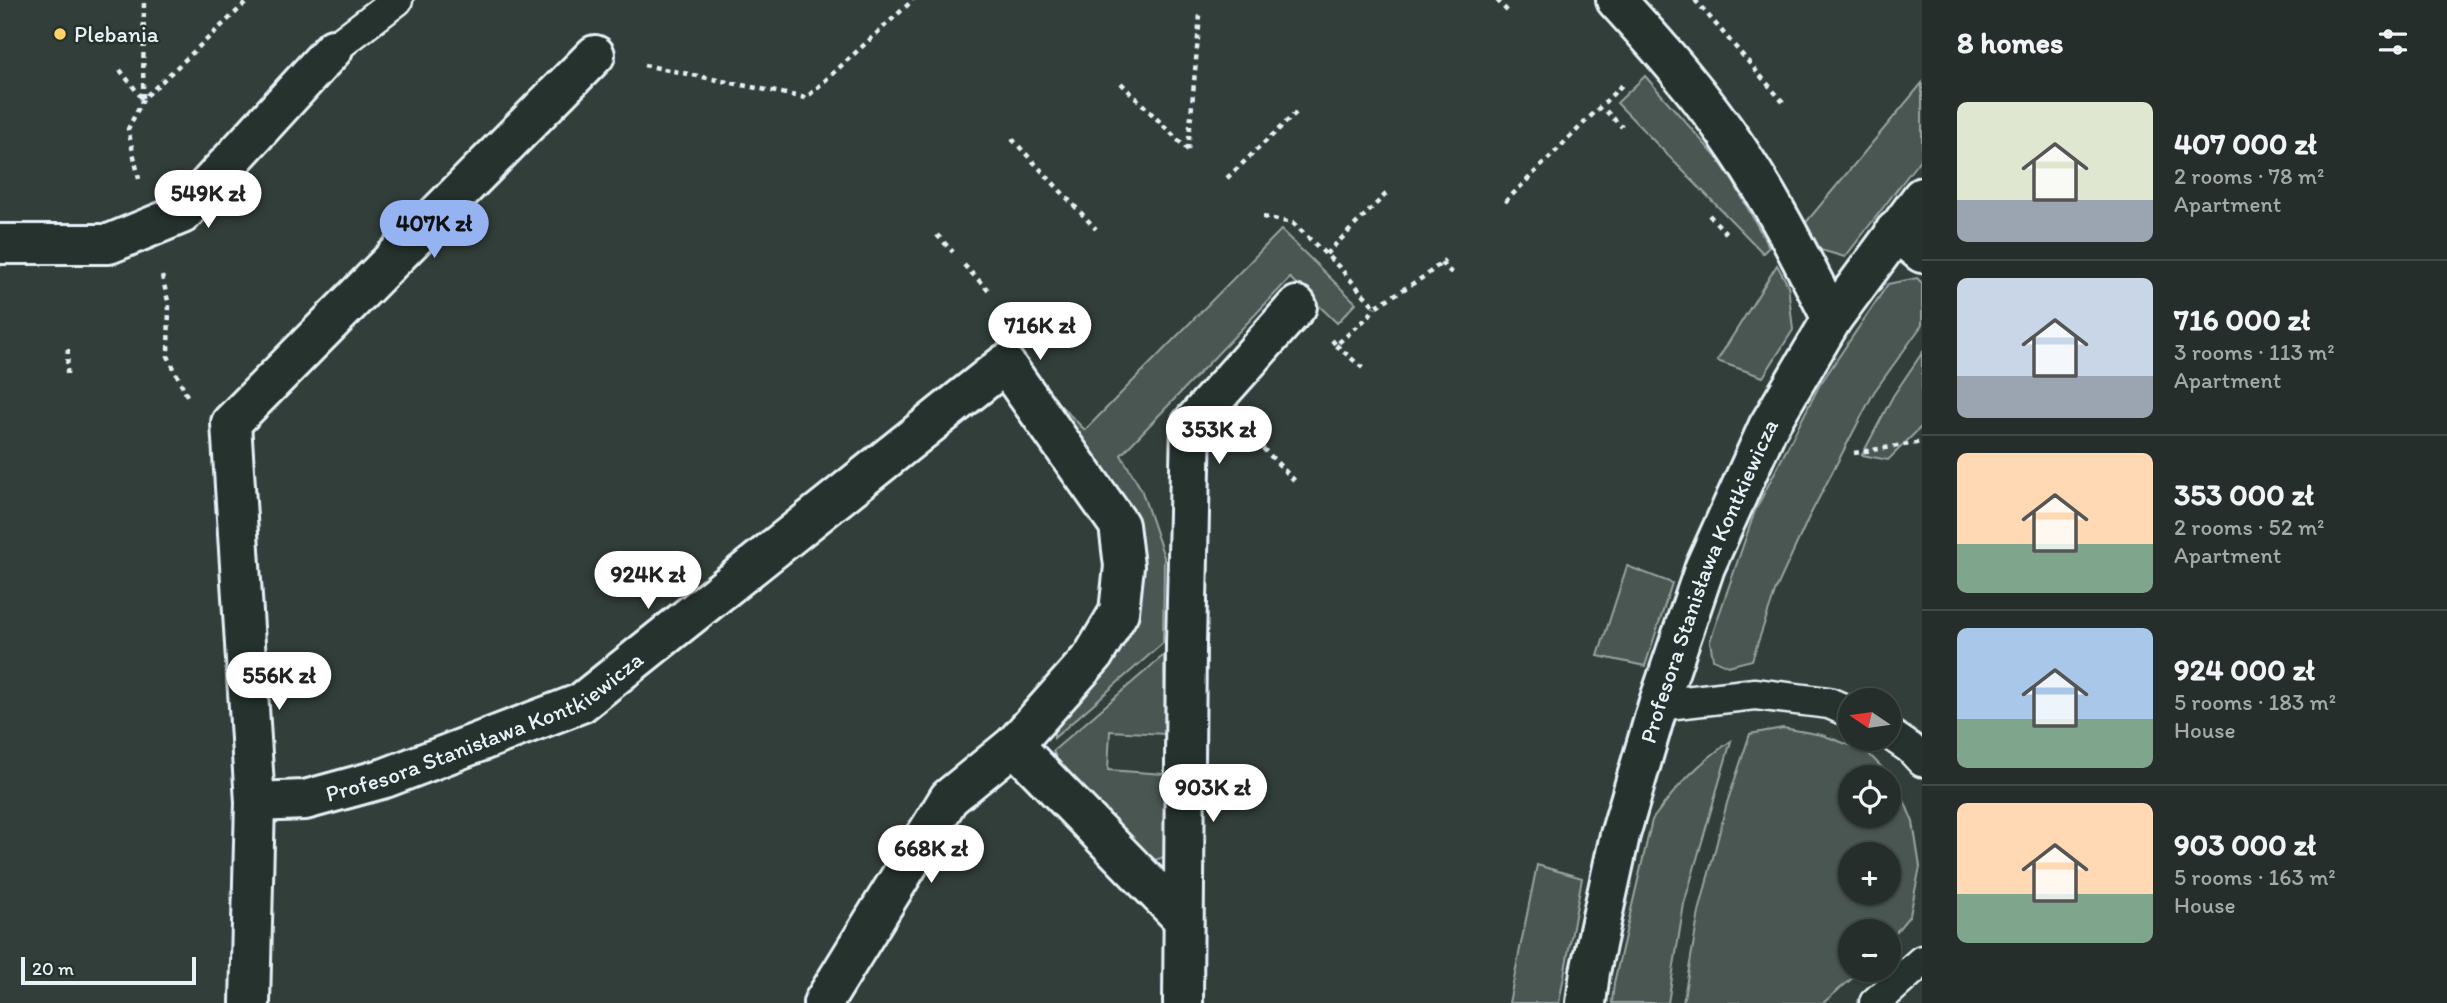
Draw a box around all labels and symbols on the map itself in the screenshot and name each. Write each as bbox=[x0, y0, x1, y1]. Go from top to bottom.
place label: Plebania bbox=[74, 20, 159, 48]
marker: Plebania bbox=[52, 26, 68, 42]
pin: 549K zł bbox=[143, 170, 273, 230]
pin: 407K zł bbox=[369, 201, 499, 260]
pin: 716K zł bbox=[975, 302, 1105, 362]
pin: 353K zł bbox=[1154, 406, 1284, 466]
street label: Profesora Stanisława Kontkiewicza bbox=[1634, 413, 1784, 746]
pin: 924K zł bbox=[583, 552, 713, 611]
street label: Profesora Stanisława Kontkiewicza bbox=[322, 645, 649, 808]
pin: 556K zł bbox=[214, 652, 344, 712]
north arrow bbox=[1838, 688, 1900, 751]
pin: 903K zł bbox=[1148, 764, 1278, 824]
pin: 668K zł bbox=[866, 826, 996, 885]
scale bar bbox=[21, 954, 196, 986]

